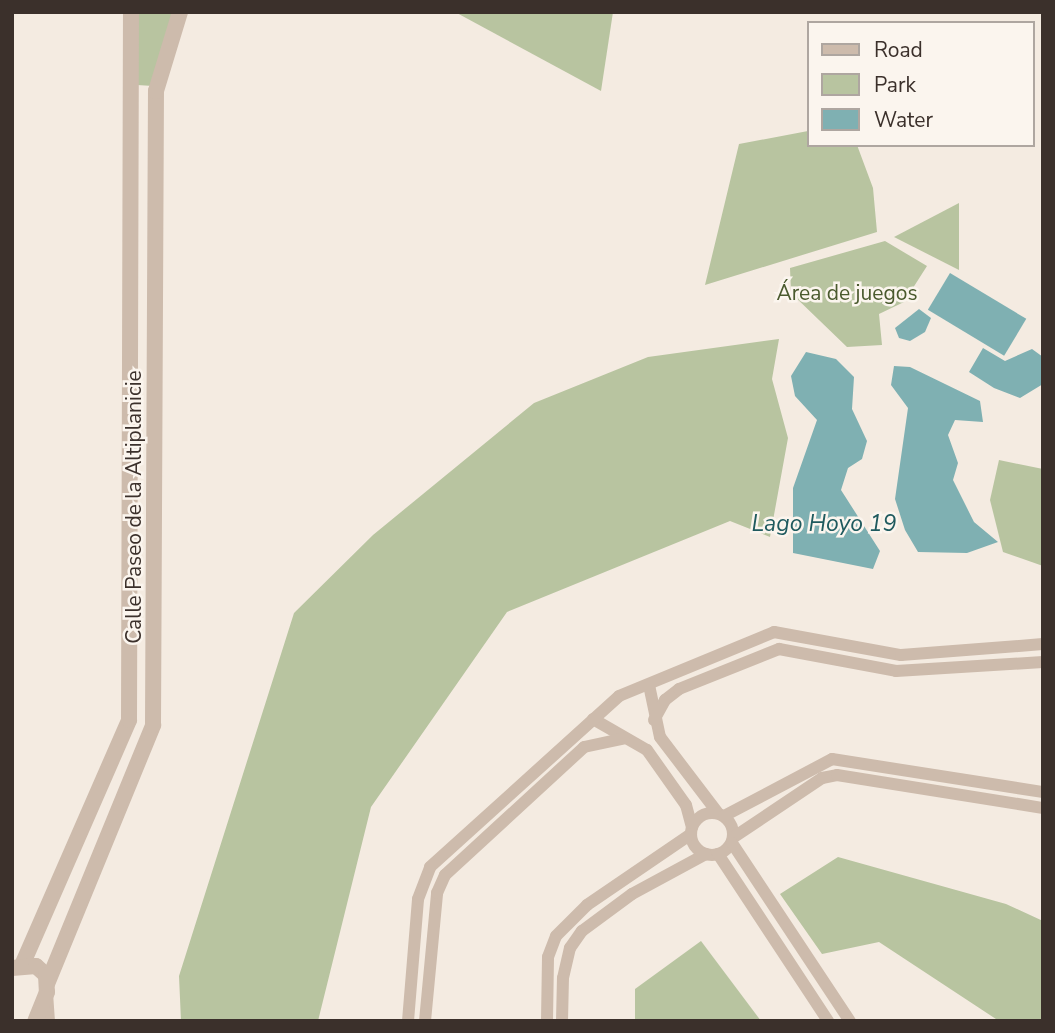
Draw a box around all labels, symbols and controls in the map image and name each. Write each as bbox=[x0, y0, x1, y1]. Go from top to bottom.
legend bbox=[806, 21, 1034, 147]
text: Road bbox=[874, 36, 923, 64]
text: Park bbox=[874, 71, 916, 99]
text: Water bbox=[874, 106, 933, 134]
park label: Área de juegos bbox=[776, 280, 918, 306]
street label: Calle Paseo de la Altiplanicie bbox=[121, 370, 147, 644]
water label: Lago Hoyo 19 bbox=[752, 510, 896, 538]

